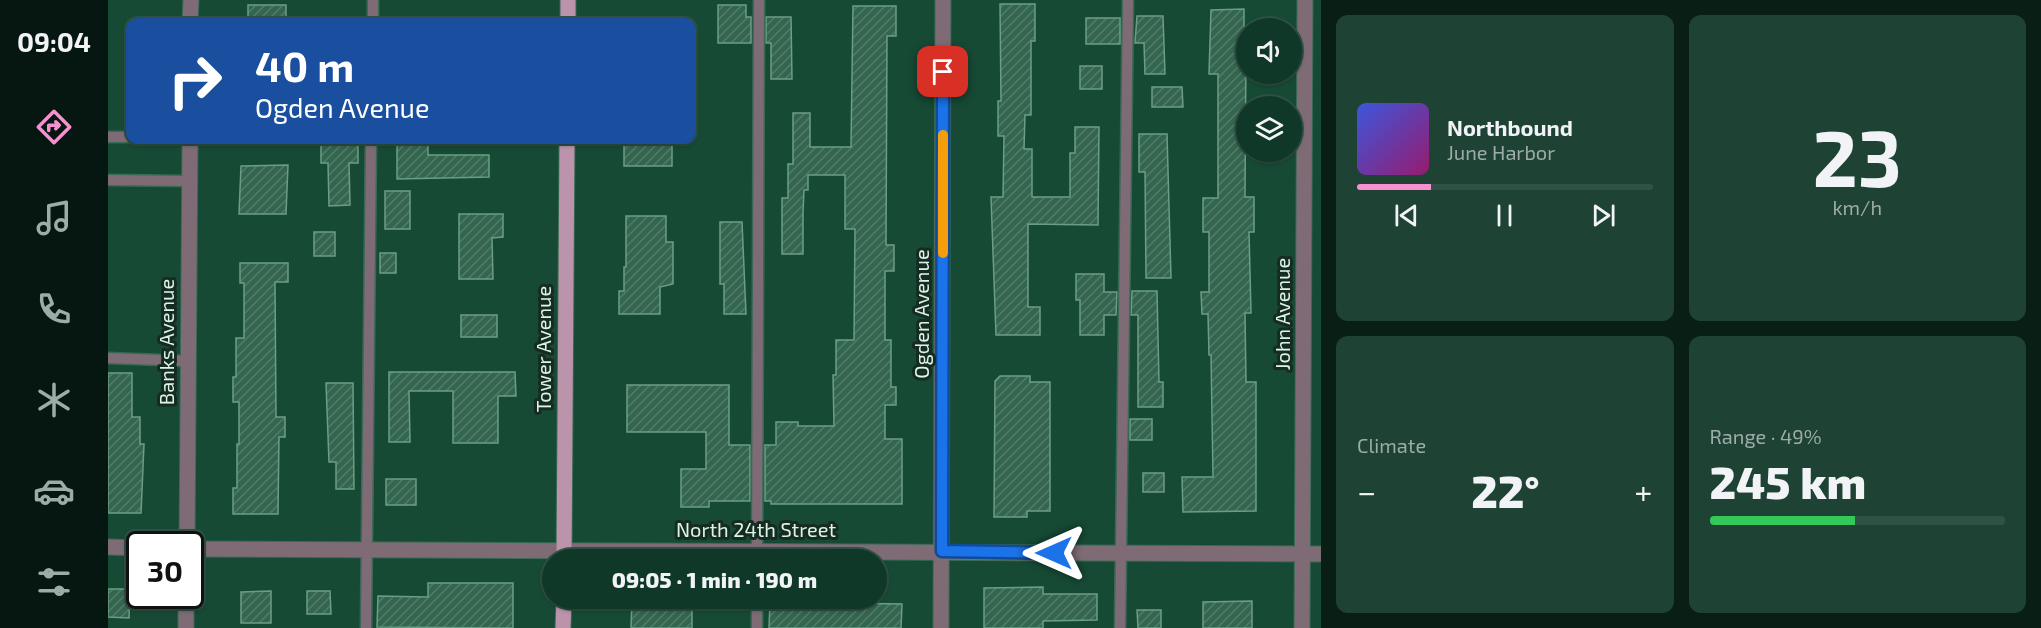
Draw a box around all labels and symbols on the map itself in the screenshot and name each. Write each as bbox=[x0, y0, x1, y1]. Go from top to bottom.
pin bbox=[917, 46, 968, 97]
street label: Ogden Avenue bbox=[909, 249, 933, 379]
street label: John Avenue bbox=[1270, 258, 1294, 370]
street label: Banks Avenue bbox=[154, 279, 178, 405]
street label: Tower Avenue bbox=[531, 286, 555, 412]
street label: North 24th Street bbox=[676, 517, 836, 541]
position arrow bbox=[1022, 521, 1086, 585]
speed limit sign: 30 bbox=[126, 531, 204, 609]

